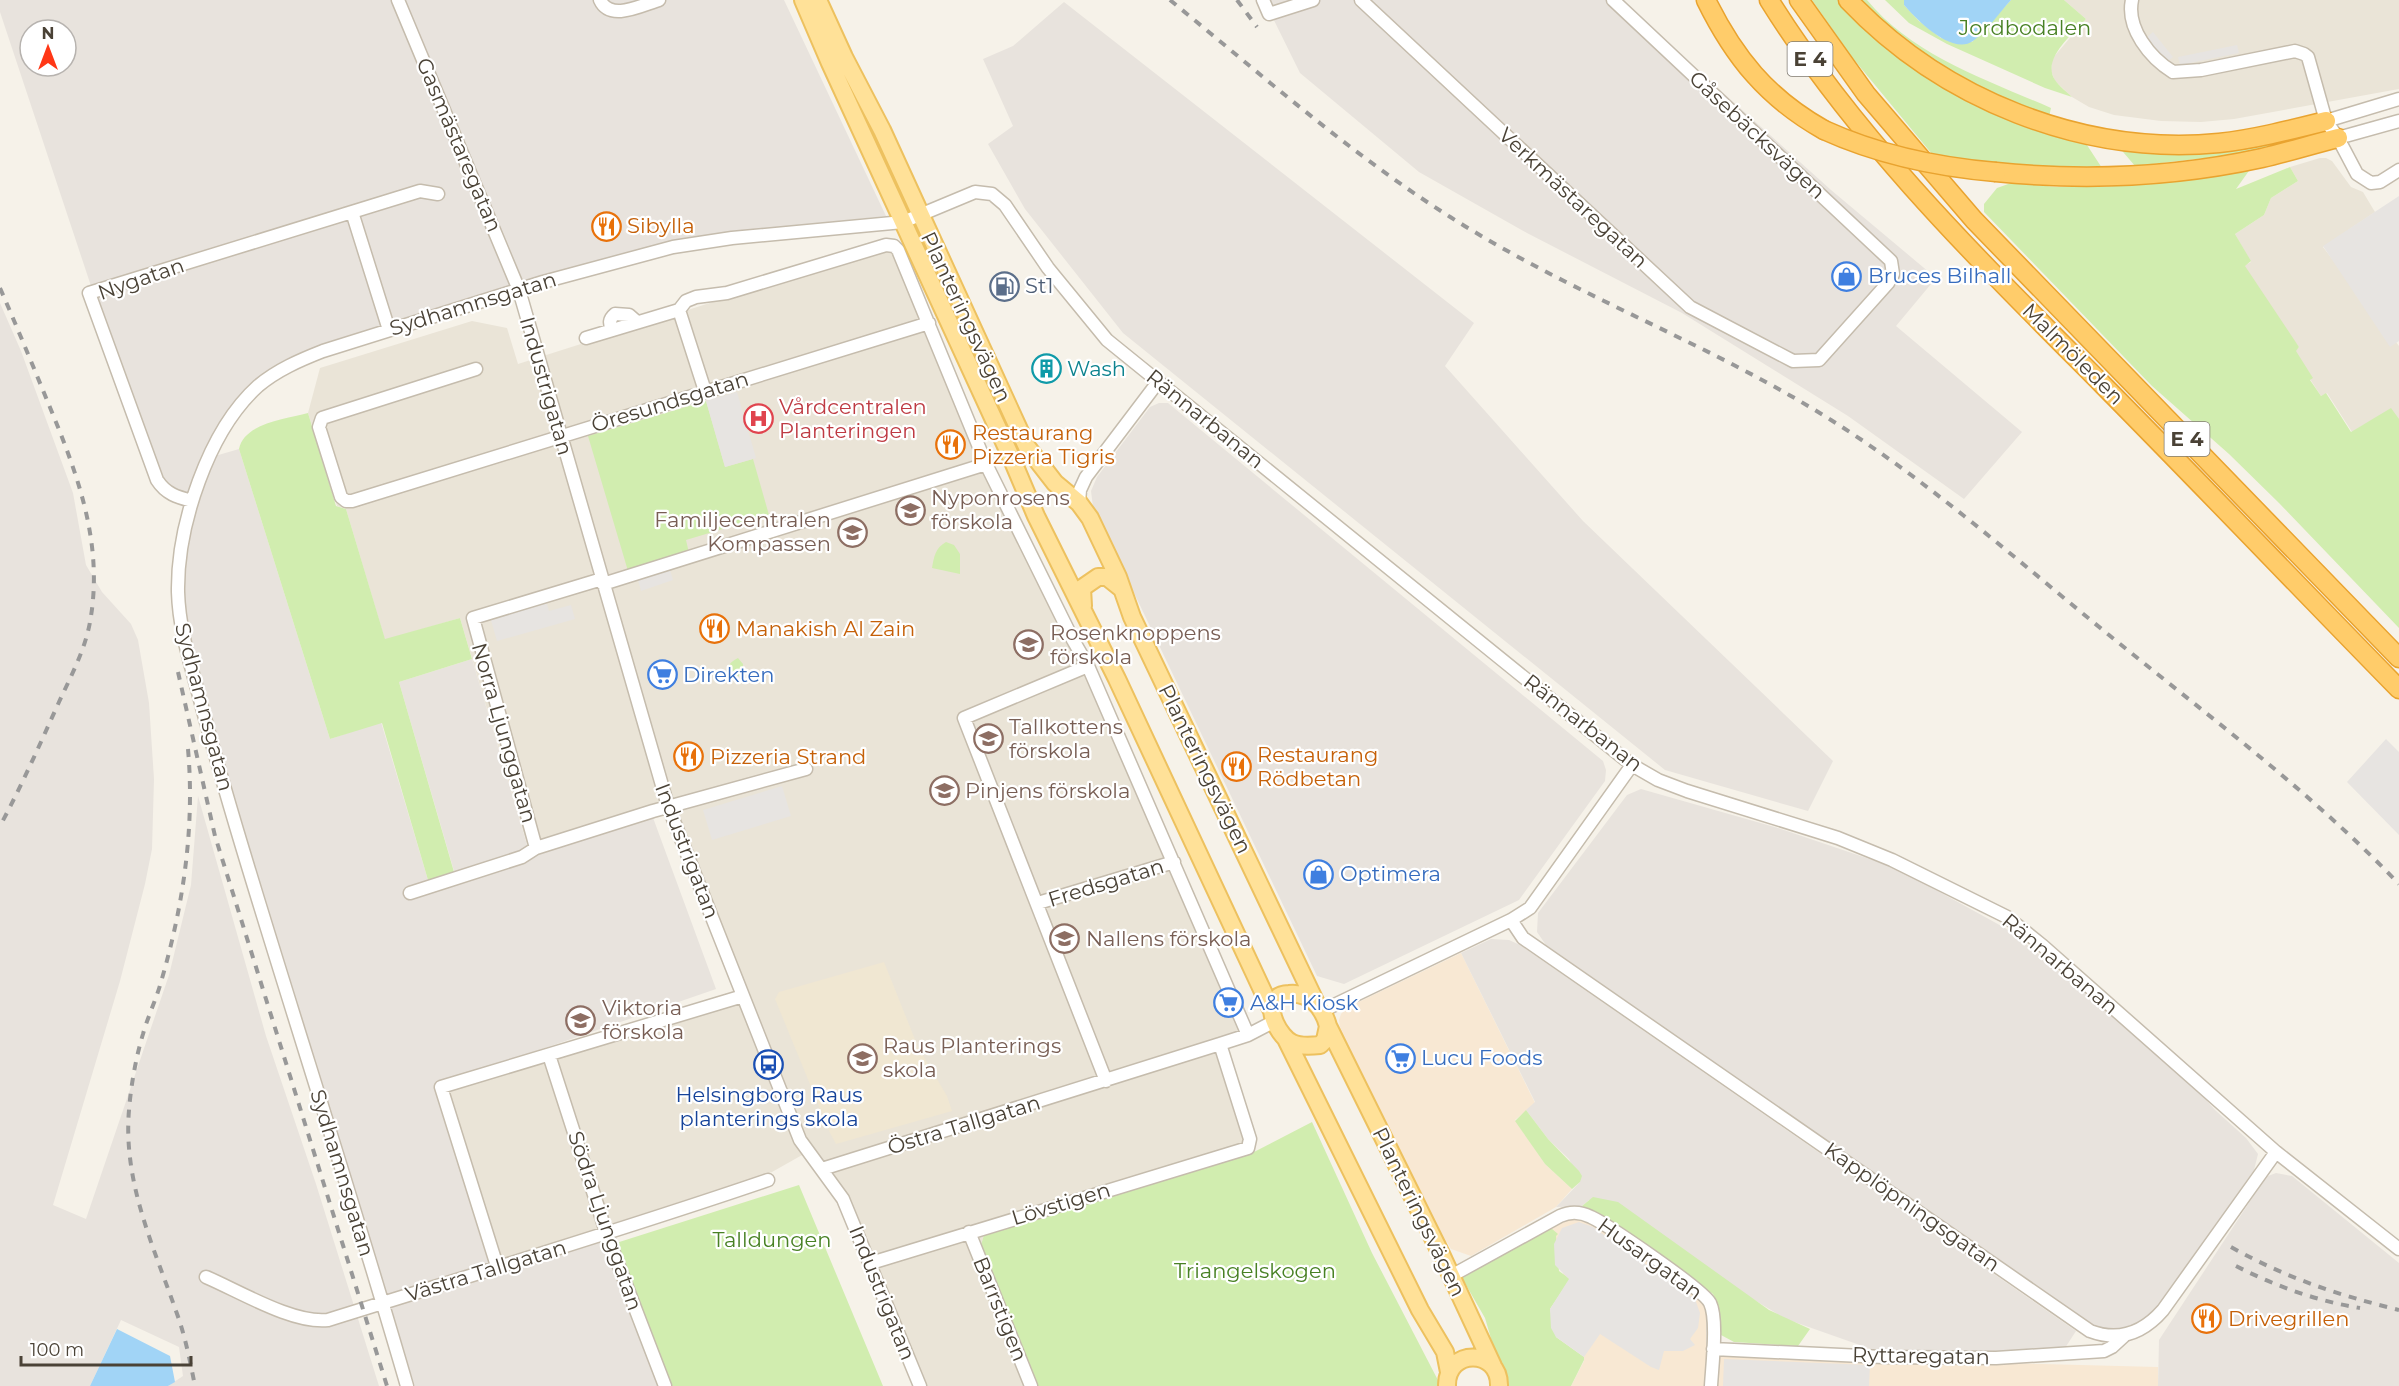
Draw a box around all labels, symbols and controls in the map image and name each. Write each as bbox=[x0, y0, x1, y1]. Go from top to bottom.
park label: Jordbodalen bbox=[1958, 15, 2091, 40]
north arrow bbox=[18, 18, 78, 78]
text: N bbox=[42, 24, 54, 43]
road number: E 4 bbox=[1788, 42, 1832, 76]
street label: Gasmästaregatan bbox=[411, 54, 507, 236]
street label: Gåsebäcksvägen bbox=[1684, 65, 1830, 204]
street label: Verkmästaregatan bbox=[1494, 122, 1653, 273]
restaurant icon: Sibylla bbox=[590, 210, 622, 242]
place label: Sibylla bbox=[627, 213, 695, 238]
street label: Planteringsvägen bbox=[916, 228, 1017, 406]
street label: Nygatan bbox=[94, 252, 187, 305]
shop icon: Bruces Bilhall bbox=[1831, 260, 1863, 292]
place label: Bruces Bilhall bbox=[1868, 263, 2011, 288]
street label: Sydhamnsgatan bbox=[386, 266, 559, 341]
fuel station icon: St1 bbox=[988, 270, 1020, 302]
place label: St1 bbox=[1025, 273, 1054, 298]
street label: Malmöleden bbox=[2017, 298, 2129, 410]
street label: Industrigatan bbox=[515, 314, 578, 458]
building icon: Wash bbox=[1030, 353, 1062, 385]
place label: Wash bbox=[1067, 356, 1126, 381]
street label: Rännarbanan bbox=[1142, 364, 1269, 474]
street label: Öresundsgatan bbox=[588, 366, 751, 437]
place label: Vårdcentralen Planteringen bbox=[779, 394, 927, 443]
hospital icon: Vårdcentralen Planteringen bbox=[742, 403, 774, 435]
place label: Restaurang Pizzeria Tigris bbox=[972, 420, 1115, 469]
road number: E 4 bbox=[2164, 422, 2210, 456]
restaurant icon: Restaurang Pizzeria Tigris bbox=[935, 429, 967, 461]
place label: Nyponrosens förskola bbox=[931, 485, 1070, 534]
school or university icon: Nyponrosens förskola bbox=[894, 494, 926, 526]
place label: Familjecentralen Kompassen bbox=[654, 507, 831, 556]
school or university icon: Familjecentralen Kompassen bbox=[836, 516, 868, 548]
restaurant icon: Manakish Al Zain bbox=[699, 613, 731, 645]
place label: Manakish Al Zain bbox=[736, 616, 915, 641]
street label: Sydhamnsgatan bbox=[170, 620, 239, 794]
place label: Rosenknoppens förskola bbox=[1050, 620, 1221, 669]
school or university icon: Rosenknoppens förskola bbox=[1013, 629, 1045, 661]
street label: Norra Ljunggatan bbox=[467, 640, 542, 826]
supermarket icon: Direkten bbox=[646, 659, 678, 691]
place label: Direkten bbox=[683, 662, 774, 687]
street label: Rännarbanan bbox=[1519, 668, 1648, 777]
street label: Planteringsvägen bbox=[1154, 680, 1257, 858]
place label: Tallkottens förskola bbox=[1009, 714, 1123, 763]
school or university icon: Tallkottens förskola bbox=[972, 723, 1004, 755]
restaurant icon: Pizzeria Strand bbox=[673, 741, 705, 773]
place label: Restaurang Rödbetan bbox=[1257, 742, 1378, 791]
place label: Pizzeria Strand bbox=[710, 744, 866, 769]
restaurant icon: Restaurang Rödbetan bbox=[1220, 751, 1252, 783]
school or university icon: Pinjens förskola bbox=[928, 775, 960, 807]
place label: Pinjens förskola bbox=[965, 778, 1130, 803]
street label: Industrigatan bbox=[650, 780, 725, 922]
street label: Fredsgatan bbox=[1045, 853, 1167, 912]
shop icon: Optimera bbox=[1303, 858, 1335, 890]
place label: Optimera bbox=[1340, 861, 1441, 886]
street label: Rännarbanan bbox=[1997, 908, 2123, 1019]
school or university icon: Nallens förskola bbox=[1049, 923, 1081, 955]
place label: Nallens förskola bbox=[1086, 926, 1251, 951]
supermarket icon: A&H Kiosk bbox=[1213, 987, 1245, 1019]
place label: A&H Kiosk bbox=[1250, 990, 1359, 1015]
place label: Viktoria förskola bbox=[602, 995, 684, 1044]
school or university icon: Viktoria förskola bbox=[565, 1004, 597, 1036]
place label: Raus Planterings skola bbox=[883, 1033, 1061, 1082]
school or university icon: Raus Planterings skola bbox=[846, 1042, 878, 1074]
supermarket icon: Lucu Foods bbox=[1384, 1042, 1416, 1074]
place label: Lucu Foods bbox=[1421, 1045, 1543, 1070]
bus stop icon: Helsingborg Raus planterings skola bbox=[753, 1048, 785, 1080]
place label: Helsingborg Raus planterings skola bbox=[675, 1082, 863, 1131]
street label: Sydhamnsgatan bbox=[305, 1086, 380, 1259]
street label: Östra Tallgatan bbox=[884, 1089, 1043, 1160]
street label: Planteringsvägen bbox=[1368, 1123, 1471, 1301]
street label: Södra Ljunggatan bbox=[563, 1128, 648, 1314]
street label: Kapplöpningsgatan bbox=[1820, 1136, 2005, 1277]
street label: Lövstigen bbox=[1008, 1177, 1113, 1230]
street label: Husargatan bbox=[1593, 1212, 1708, 1305]
street label: Industrigatan bbox=[844, 1222, 921, 1364]
park label: Talldungen bbox=[713, 1227, 831, 1252]
street label: Västra Tallgatan bbox=[402, 1234, 569, 1307]
street label: Barrstigen bbox=[968, 1253, 1033, 1365]
park label: Triangelskogen bbox=[1174, 1258, 1336, 1283]
restaurant icon: Drivegrillen bbox=[2191, 1303, 2223, 1335]
place label: Drivegrillen bbox=[2228, 1306, 2349, 1331]
scale bar bbox=[21, 1329, 190, 1367]
text: 100 m bbox=[30, 1339, 84, 1361]
street label: Ryttaregatan bbox=[1852, 1342, 1990, 1369]

